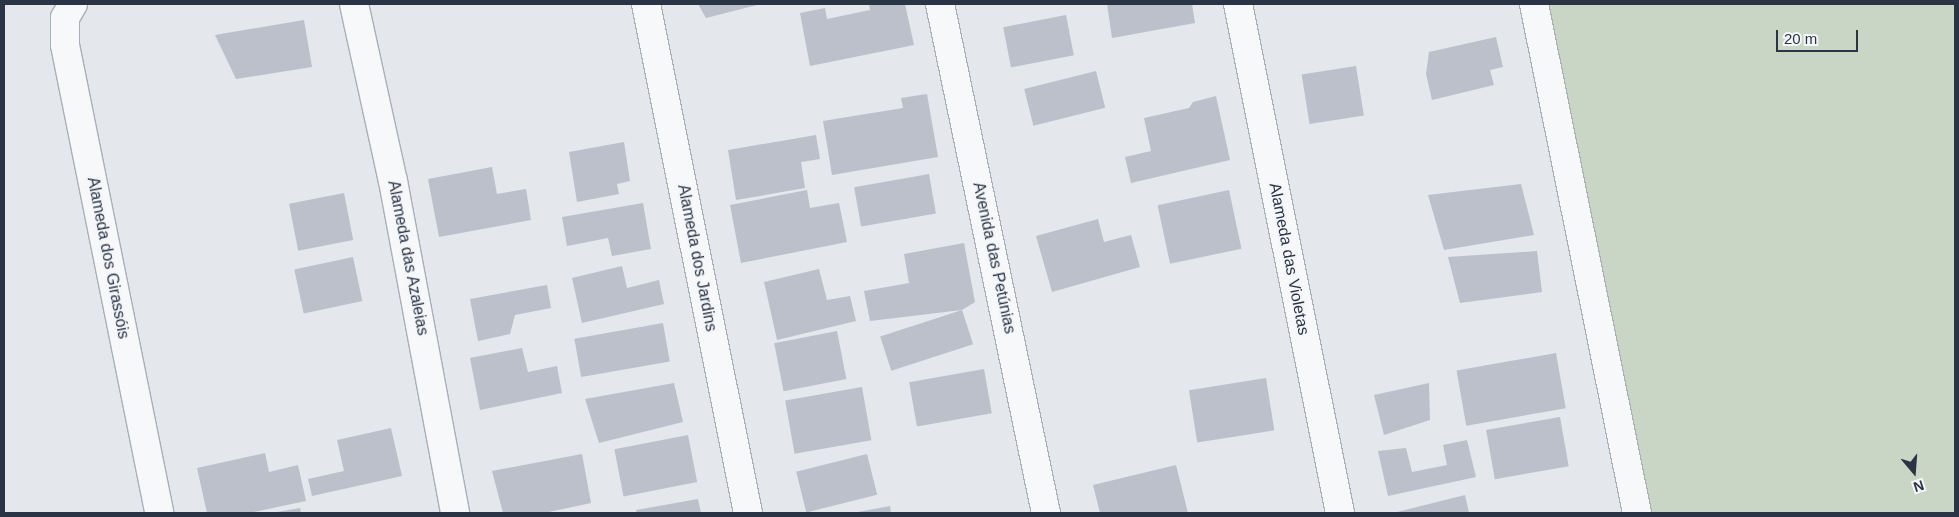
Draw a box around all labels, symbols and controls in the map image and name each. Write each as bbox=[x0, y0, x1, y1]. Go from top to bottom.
scale bar bbox=[1779, 20, 1862, 52]
text: 20 m bbox=[1784, 30, 1817, 47]
street label: Alameda dos Girassóis bbox=[83, 175, 133, 341]
street label: Alameda das Azaleias bbox=[383, 178, 433, 338]
street label: Avenida das Petúnias bbox=[969, 180, 1019, 336]
street label: Alameda das Violetas bbox=[1265, 181, 1313, 337]
street label: Alameda dos Jardins bbox=[673, 183, 721, 333]
north arrow bbox=[1889, 447, 1939, 497]
text: N bbox=[1911, 477, 1926, 495]

